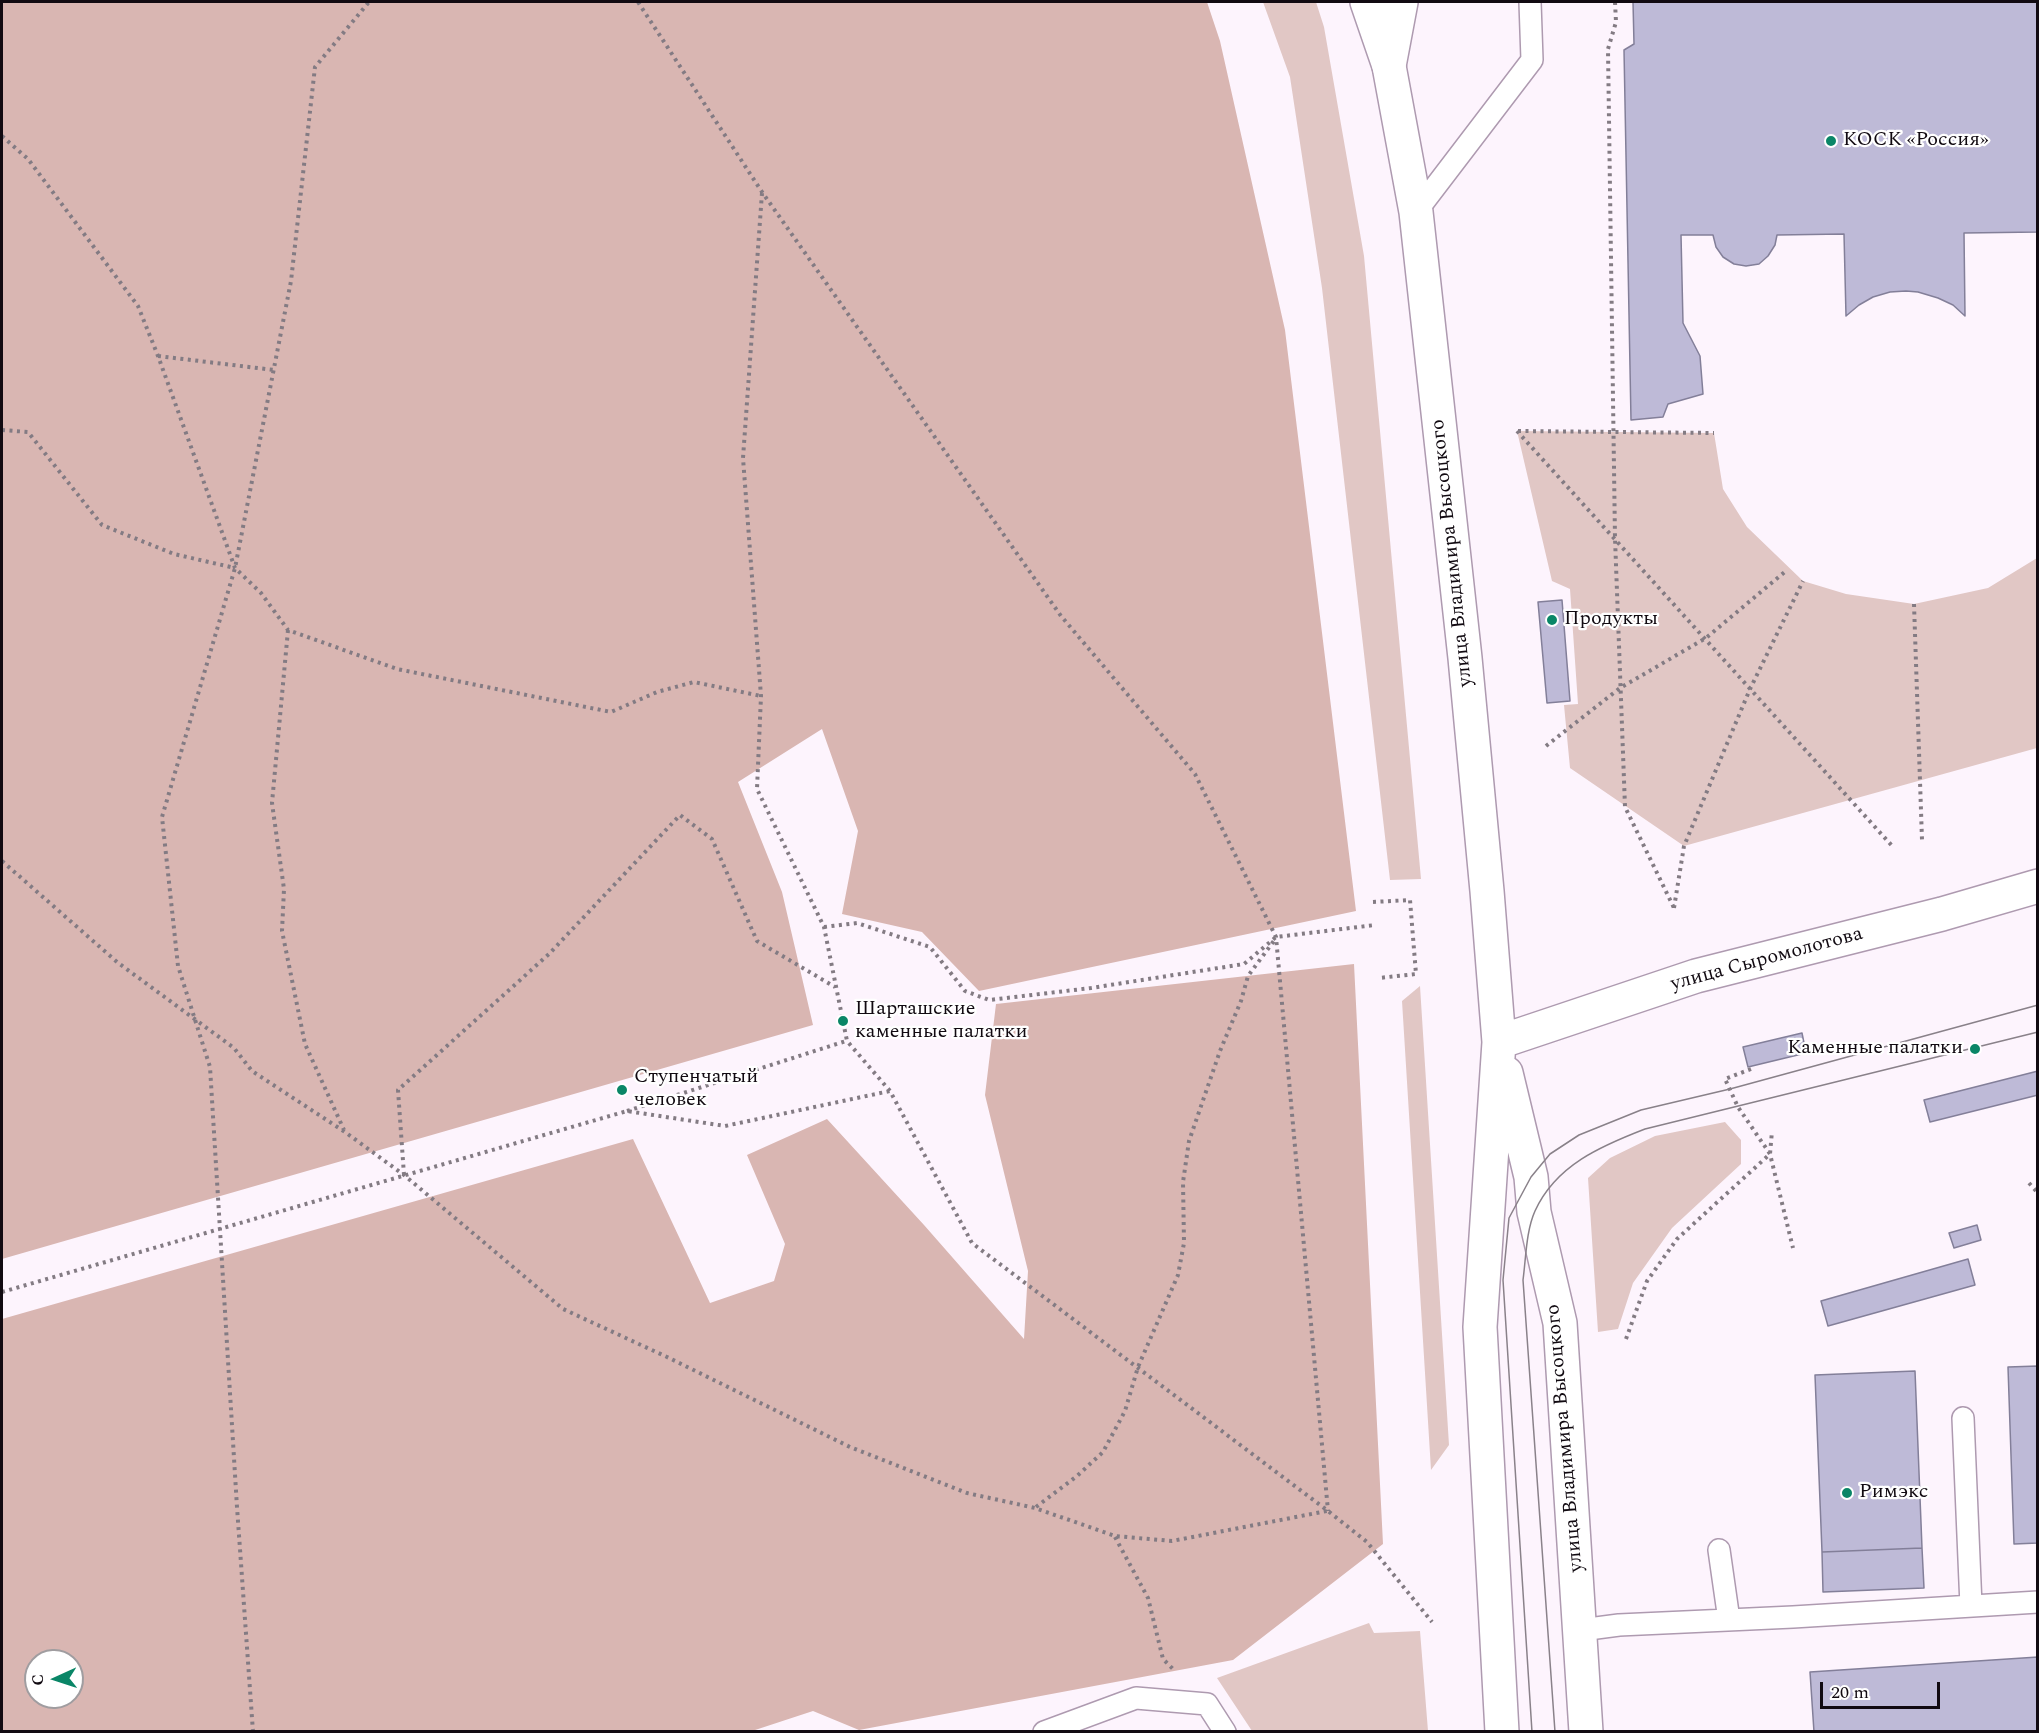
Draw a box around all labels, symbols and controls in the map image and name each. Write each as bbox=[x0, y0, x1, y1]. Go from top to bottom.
place label: КОСК «Россия» bbox=[1843, 129, 1989, 153]
marker: КОСК «Россия» bbox=[1824, 134, 1838, 148]
street label: улица Владимира Высоцкого bbox=[1427, 418, 1479, 688]
place label: Продукты bbox=[1564, 608, 1658, 632]
marker: Продукты bbox=[1545, 613, 1559, 627]
street label: улица Сыромолотова bbox=[1668, 923, 1866, 997]
place label: Шарташские каменные палатки bbox=[855, 998, 1028, 1045]
marker: Шарташские каменные палатки bbox=[836, 1014, 850, 1028]
place label: Каменные палатки bbox=[1787, 1037, 1963, 1061]
marker: Каменные палатки bbox=[1968, 1042, 1982, 1056]
place label: Ступенчатый человек bbox=[634, 1066, 758, 1113]
marker: Ступенчатый человек bbox=[615, 1083, 629, 1097]
street label: улица Владимира Высоцкого bbox=[1542, 1303, 1590, 1573]
place label: Римэкс bbox=[1859, 1481, 1928, 1505]
marker: Римэкс bbox=[1840, 1486, 1854, 1500]
north arrow bbox=[24, 1649, 84, 1709]
scale bar bbox=[1823, 1670, 1943, 1708]
text: С bbox=[26, 1674, 50, 1686]
text: 20 m bbox=[1831, 1679, 1869, 1706]

